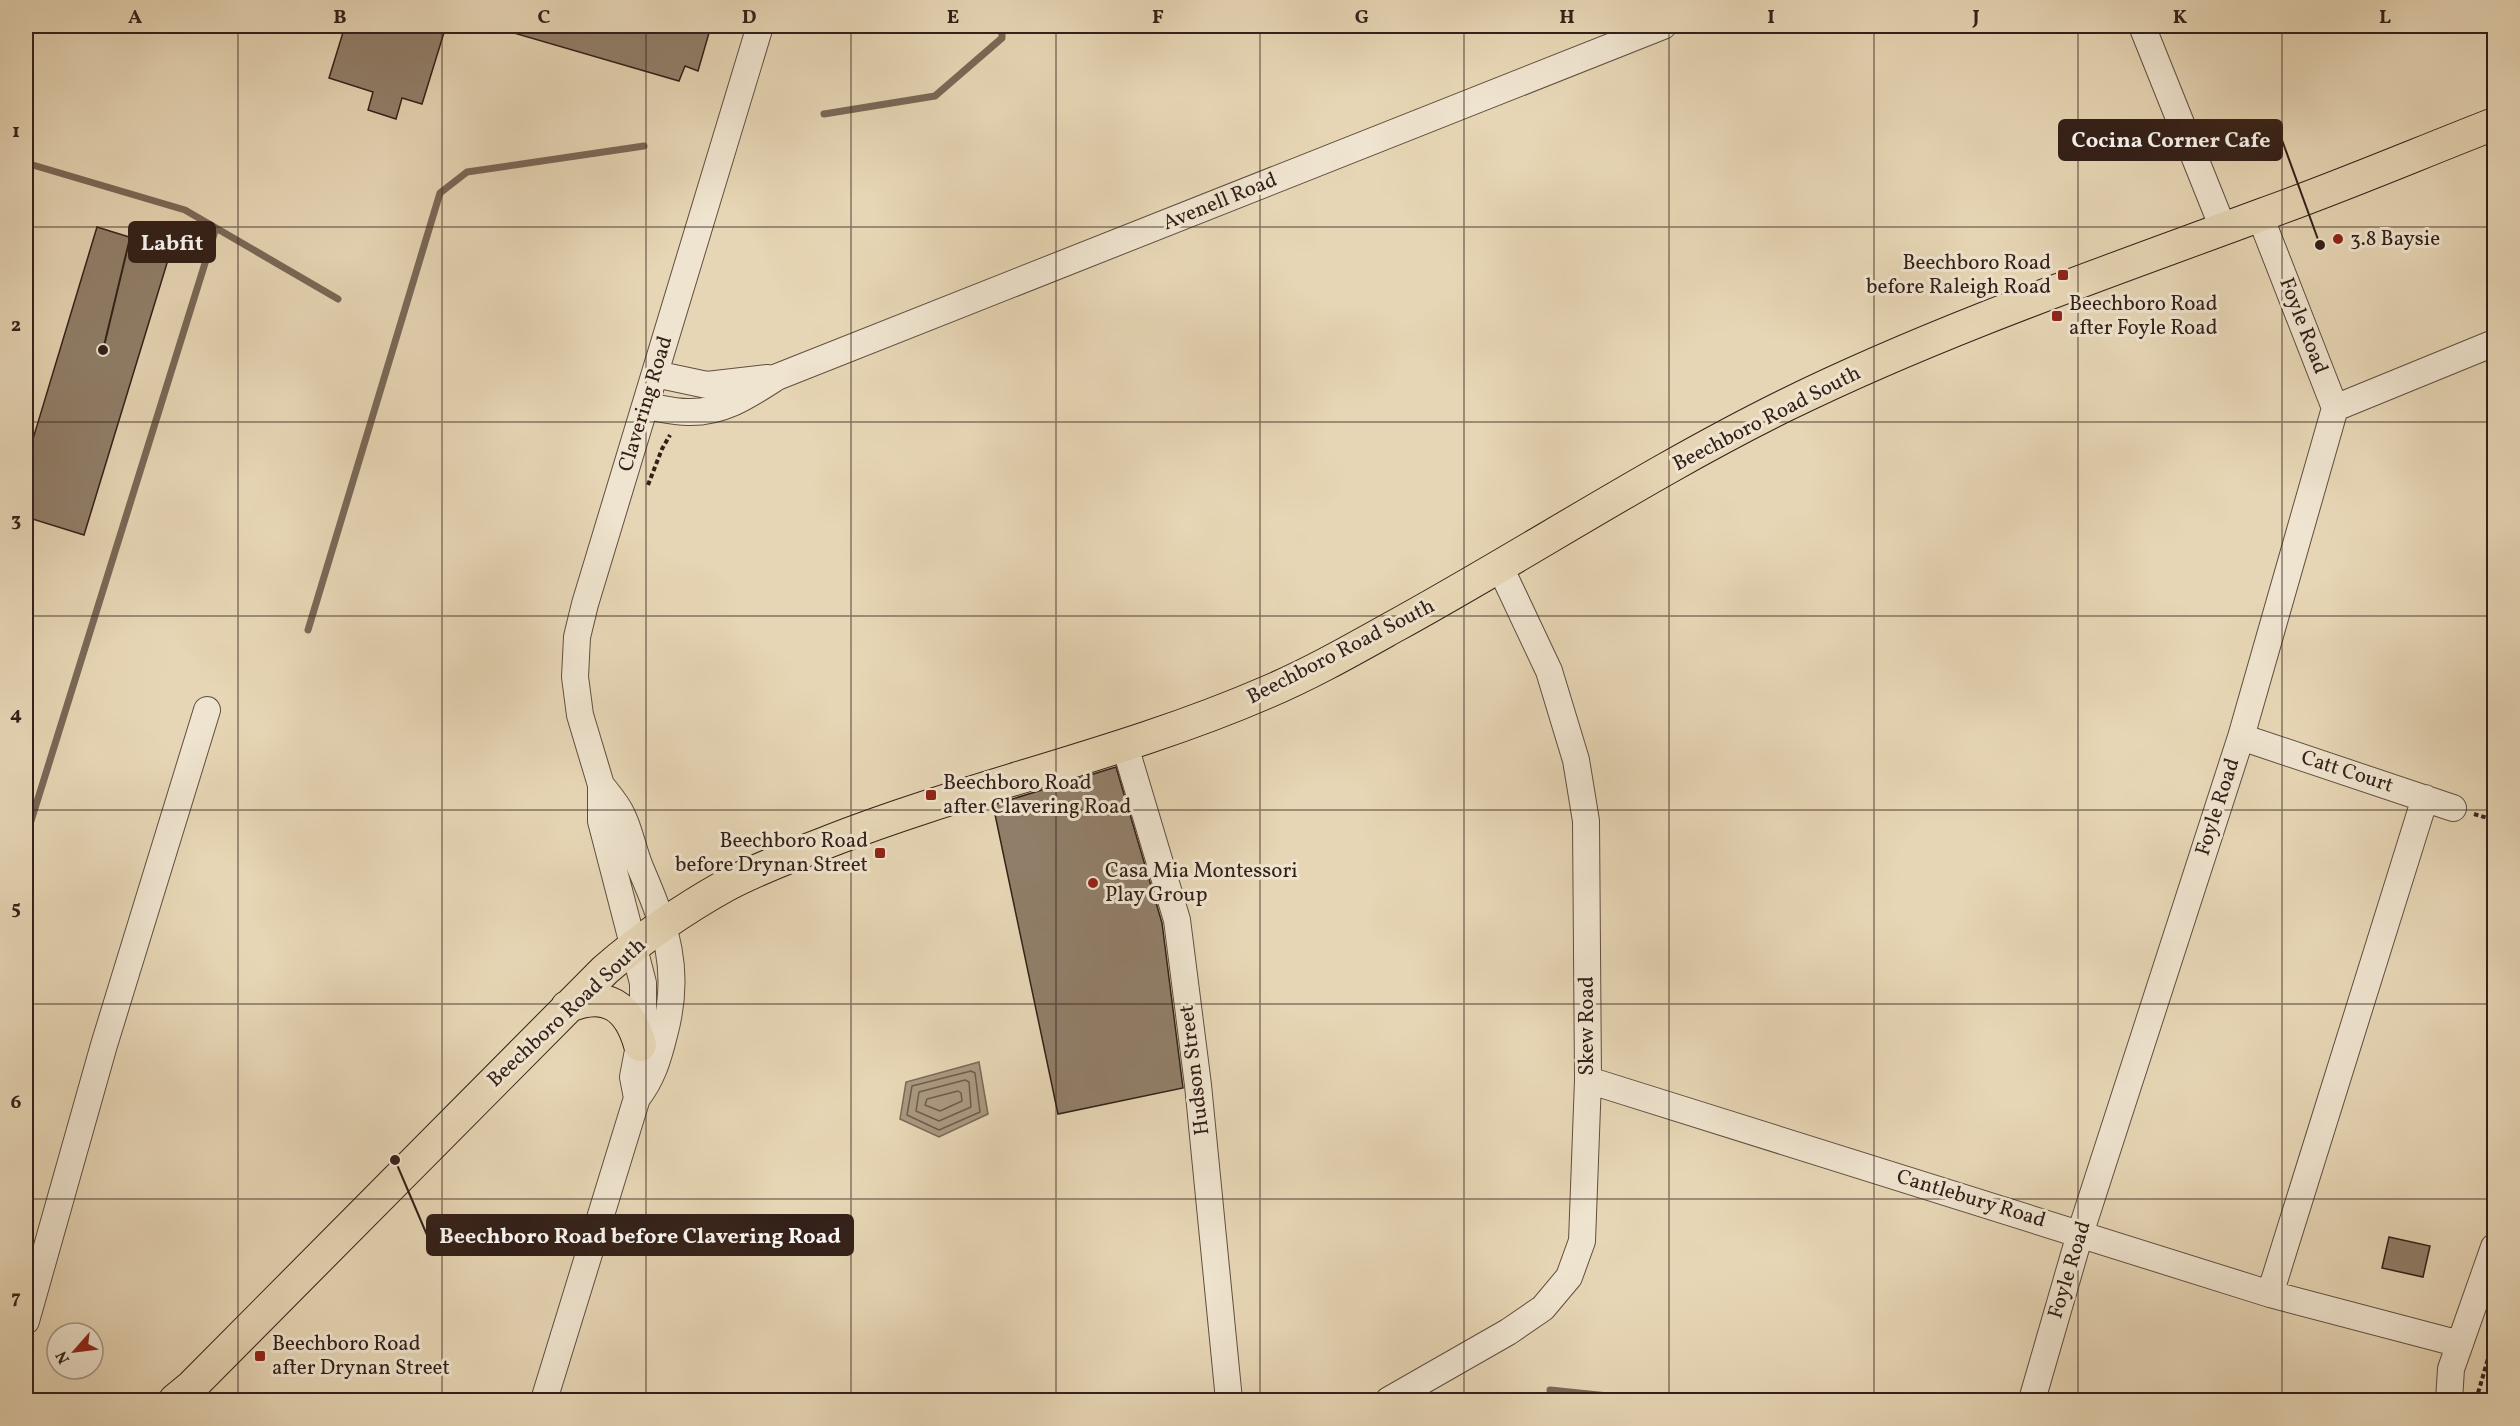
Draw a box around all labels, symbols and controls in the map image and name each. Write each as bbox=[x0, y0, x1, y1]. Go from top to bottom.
text: A bbox=[128, 4, 142, 32]
text: B bbox=[333, 4, 347, 32]
text: C bbox=[538, 4, 551, 32]
text: D bbox=[742, 4, 756, 32]
text: E bbox=[947, 4, 959, 32]
text: F bbox=[1152, 4, 1164, 32]
text: G bbox=[1355, 4, 1369, 32]
text: H bbox=[1559, 4, 1575, 32]
text: I bbox=[1767, 4, 1775, 32]
text: J bbox=[1971, 4, 1980, 32]
text: K bbox=[2173, 4, 2188, 32]
text: L bbox=[2379, 4, 2391, 32]
text: 1 bbox=[12, 118, 20, 146]
callout: Cocina Corner Cafe bbox=[2059, 120, 2282, 160]
text: Cocina Corner Cafe bbox=[2071, 126, 2271, 157]
street label: Avenell Road bbox=[1158, 166, 1282, 238]
callout: Labfit bbox=[129, 222, 215, 262]
place label: 3.8 Baysie bbox=[2350, 225, 2440, 254]
text: Labfit bbox=[141, 229, 203, 260]
marker: 3.8 Baysie bbox=[2331, 232, 2345, 246]
place label: Beechboro Road before Raleigh Road bbox=[1866, 249, 2051, 302]
marker: Beechboro Road before Raleigh Road bbox=[2056, 268, 2070, 282]
street label: Foyle Road bbox=[2271, 274, 2335, 378]
place label: Beechboro Road after Foyle Road bbox=[2069, 290, 2218, 343]
marker: Beechboro Road after Foyle Road bbox=[2050, 309, 2064, 323]
text: 2 bbox=[11, 312, 21, 340]
street label: Clavering Road bbox=[612, 332, 680, 476]
street label: Beechboro Road South bbox=[1668, 359, 1866, 479]
text: 3 bbox=[11, 507, 21, 535]
street label: Beechboro Road South bbox=[1242, 592, 1440, 712]
text: 4 bbox=[10, 701, 22, 729]
street label: Catt Court bbox=[2297, 743, 2397, 801]
street label: Foyle Road bbox=[2189, 755, 2247, 859]
place label: Beechboro Road after Clavering Road bbox=[943, 769, 1131, 822]
marker: Beechboro Road after Clavering Road bbox=[924, 788, 938, 802]
place label: Beechboro Road before Drynan Street bbox=[675, 827, 868, 880]
marker: Beechboro Road before Drynan Street bbox=[873, 846, 887, 860]
place label: Casa Mia Montessori Play Group bbox=[1105, 857, 1298, 910]
marker: Casa Mia Montessori Play Group bbox=[1086, 876, 1100, 890]
text: 5 bbox=[11, 895, 21, 923]
street label: Beechboro Road South bbox=[481, 932, 653, 1094]
street label: Skew Road bbox=[1573, 976, 1602, 1076]
street label: Hudson Street bbox=[1173, 1003, 1217, 1137]
text: 6 bbox=[11, 1089, 22, 1117]
street label: Cantlebury Road bbox=[1893, 1163, 2049, 1235]
callout: Beechboro Road before Clavering Road bbox=[427, 1215, 853, 1255]
street label: Foyle Road bbox=[2041, 1218, 2099, 1322]
text: Beechboro Road before Clavering Road bbox=[439, 1222, 841, 1253]
text: 7 bbox=[11, 1284, 21, 1312]
north arrow bbox=[45, 1321, 105, 1381]
place label: Beechboro Road after Drynan Street bbox=[272, 1330, 450, 1383]
text: N bbox=[51, 1346, 76, 1367]
marker: Beechboro Road after Drynan Street bbox=[253, 1349, 267, 1363]

